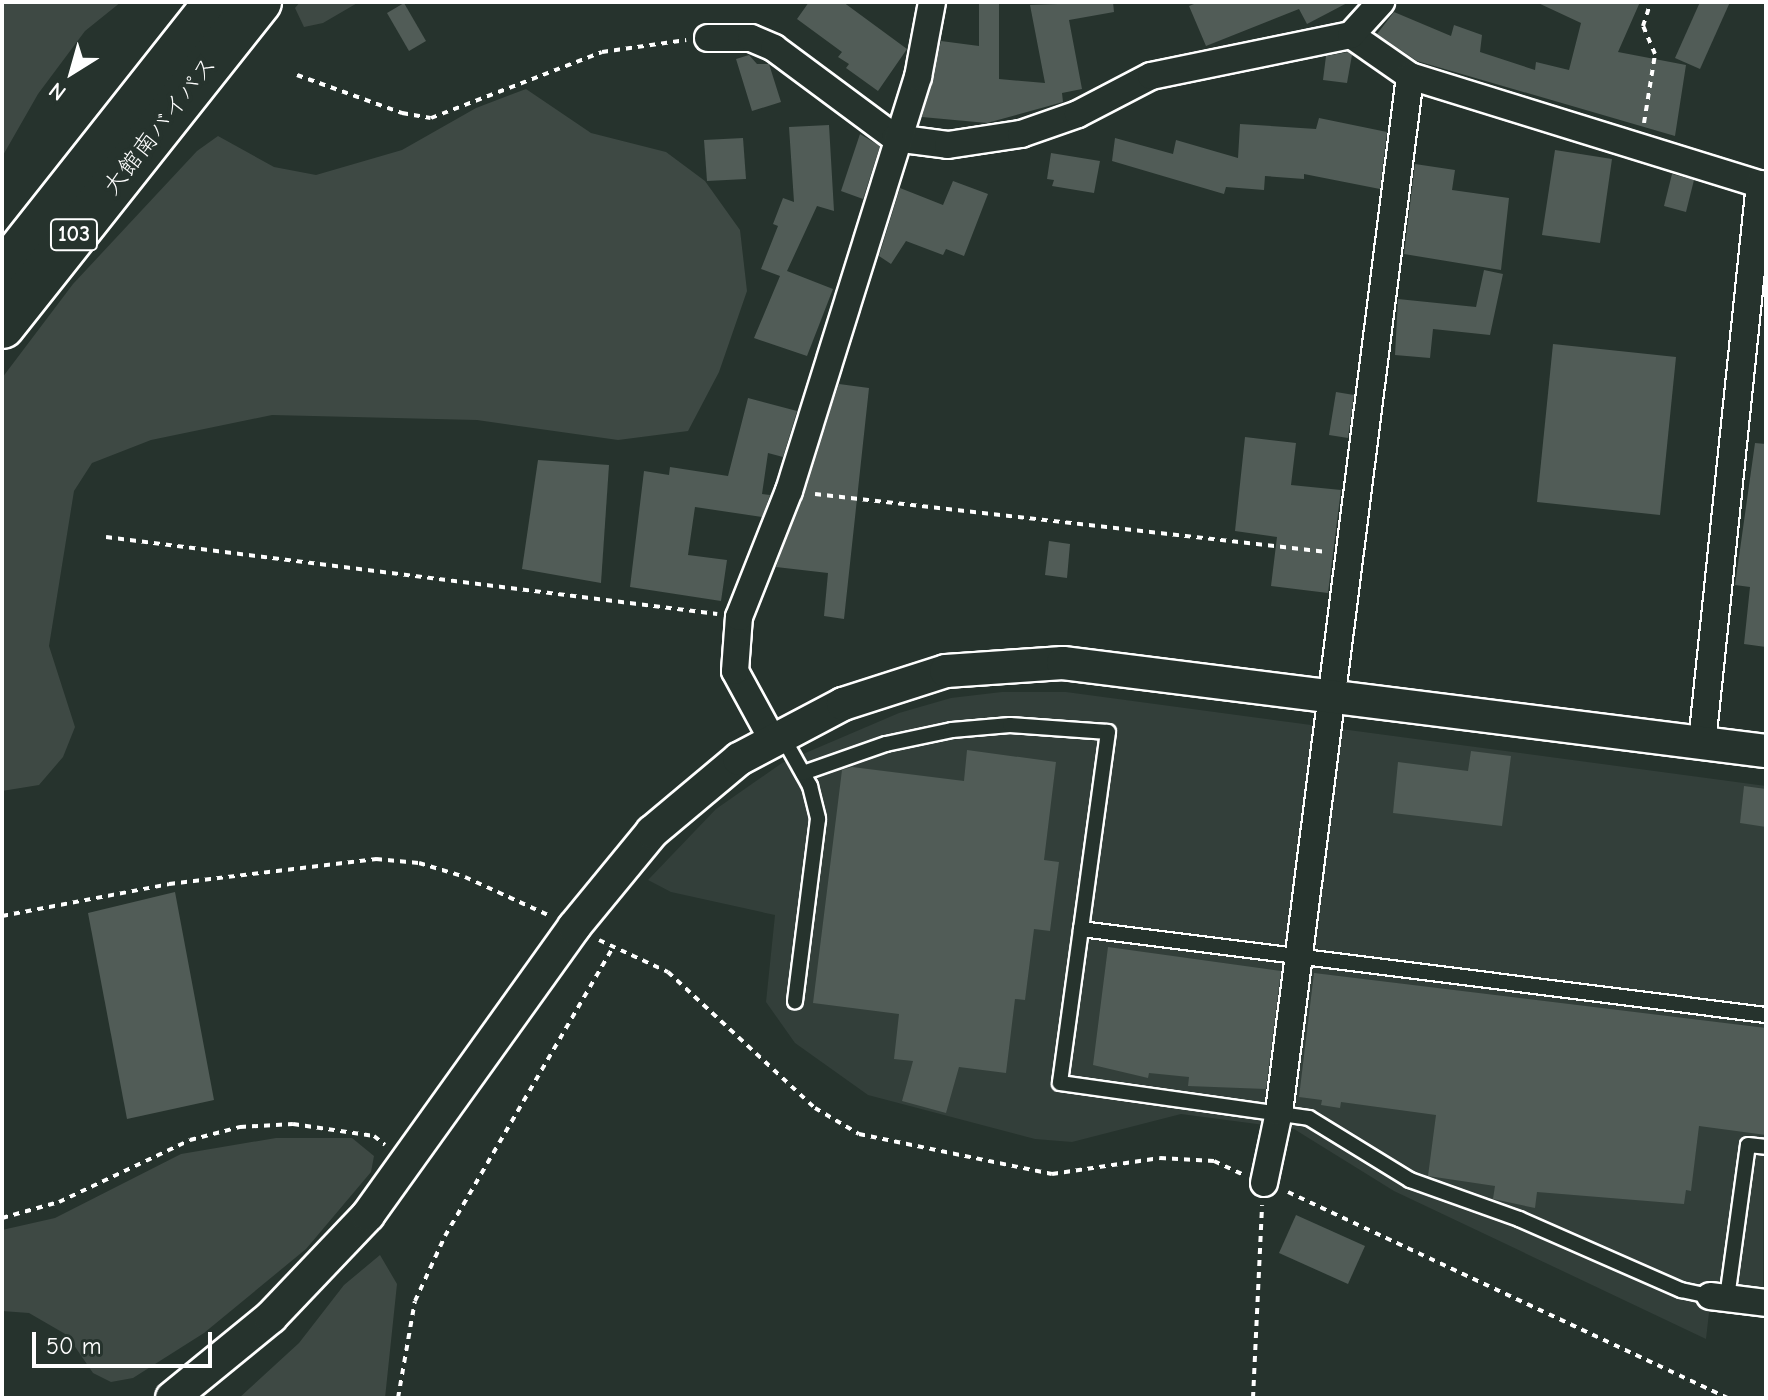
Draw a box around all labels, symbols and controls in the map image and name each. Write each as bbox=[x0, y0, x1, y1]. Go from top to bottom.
north arrow bbox=[32, 32, 112, 112]
street label: 大館南バイパス bbox=[97, 51, 223, 201]
text: N bbox=[44, 76, 71, 106]
road number: 103 bbox=[48, 217, 100, 253]
scale bar bbox=[36, 1316, 216, 1366]
text: 50 m bbox=[46, 1332, 102, 1360]

